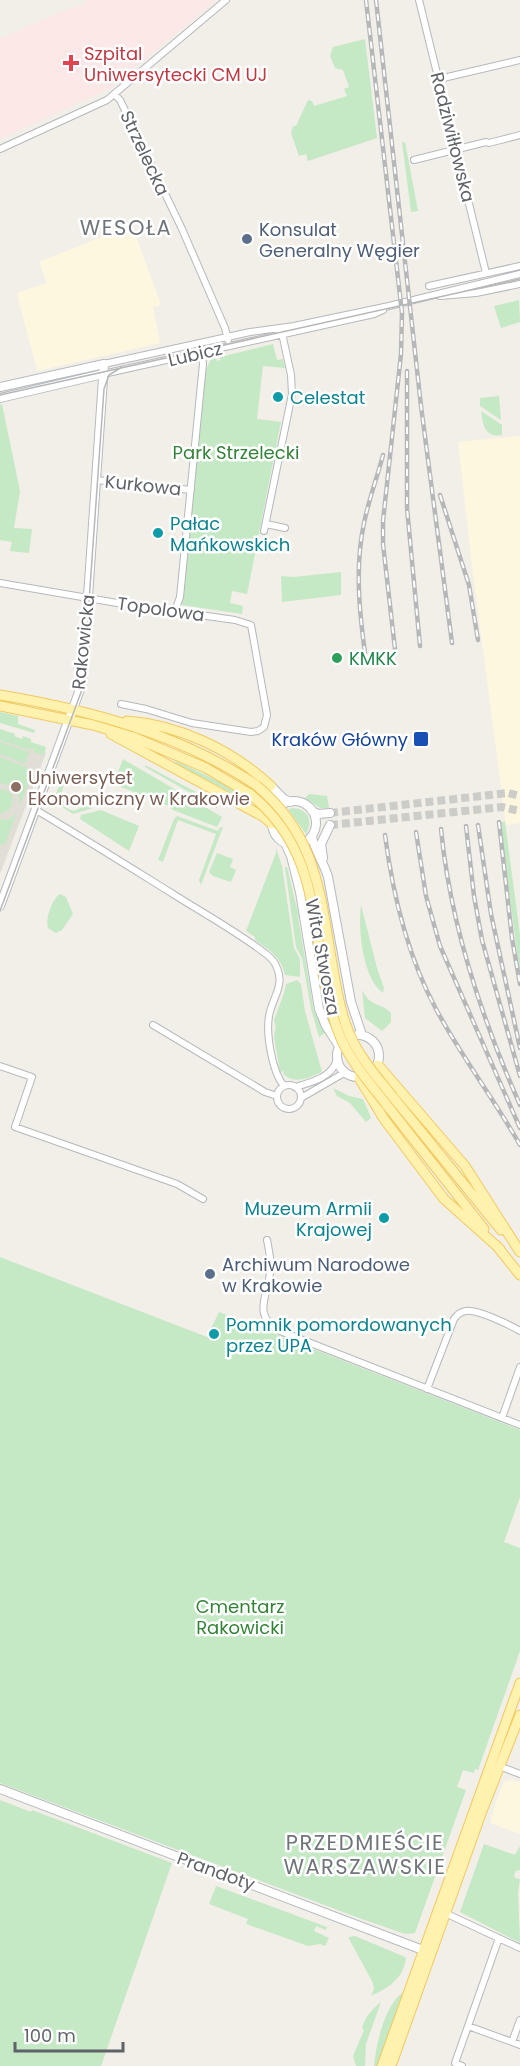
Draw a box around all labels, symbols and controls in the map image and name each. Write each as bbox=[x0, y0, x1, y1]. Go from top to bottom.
place label: Szpital Uniwersytecki CM UJ bbox=[84, 41, 267, 87]
marker: Szpital Uniwersytecki CM UJ bbox=[62, 54, 80, 72]
street label: Radziwiłłowska bbox=[425, 69, 481, 205]
street label: Strzelecka bbox=[114, 106, 176, 200]
district label: WESOŁA bbox=[80, 213, 172, 242]
place label: Konsulat Generalny Węgier bbox=[259, 217, 420, 263]
marker: Konsulat Generalny Węgier bbox=[240, 232, 254, 246]
street label: Lubicz bbox=[165, 336, 225, 372]
place label: Celestat bbox=[290, 385, 365, 410]
marker: Celestat bbox=[271, 390, 285, 404]
park label: Park Strzelecki bbox=[173, 440, 299, 465]
street label: Kurkowa bbox=[104, 469, 182, 501]
place label: Pałac Mańkowskich bbox=[170, 511, 290, 557]
marker: Pałac Mańkowskich bbox=[151, 526, 165, 540]
street label: Topolowa bbox=[116, 591, 206, 627]
street label: Rakowicka bbox=[66, 593, 100, 691]
place label: KMKK bbox=[349, 646, 397, 671]
marker: KMKK bbox=[330, 651, 344, 665]
place label: Kraków Główny bbox=[272, 727, 408, 752]
marker: Kraków Główny bbox=[412, 730, 430, 748]
place label: Uniwersytet Ekonomiczny w Krakowie bbox=[28, 765, 250, 811]
marker: Uniwersytet Ekonomiczny w Krakowie bbox=[9, 780, 23, 794]
street label: Wita Stwosza bbox=[299, 896, 347, 1018]
place label: Muzeum Armii Krajowej bbox=[245, 1196, 372, 1242]
marker: Muzeum Armii Krajowej bbox=[377, 1211, 391, 1225]
place label: Archiwum Narodowe w Krakowie bbox=[222, 1252, 410, 1298]
marker: Archiwum Narodowe w Krakowie bbox=[203, 1267, 217, 1281]
place label: Pomnik pomordowanych przez UPA bbox=[226, 1312, 452, 1358]
marker: Pomnik pomordowanych przez UPA bbox=[207, 1327, 221, 1341]
park label: Cmentarz Rakowicki bbox=[196, 1594, 284, 1640]
district label: PRZEDMIEŚCIE WARSZAWSKIE bbox=[283, 1828, 447, 1881]
street label: Prandoty bbox=[174, 1845, 258, 1897]
scale bar bbox=[15, 2015, 123, 2053]
text: 100 m bbox=[24, 2023, 76, 2048]

